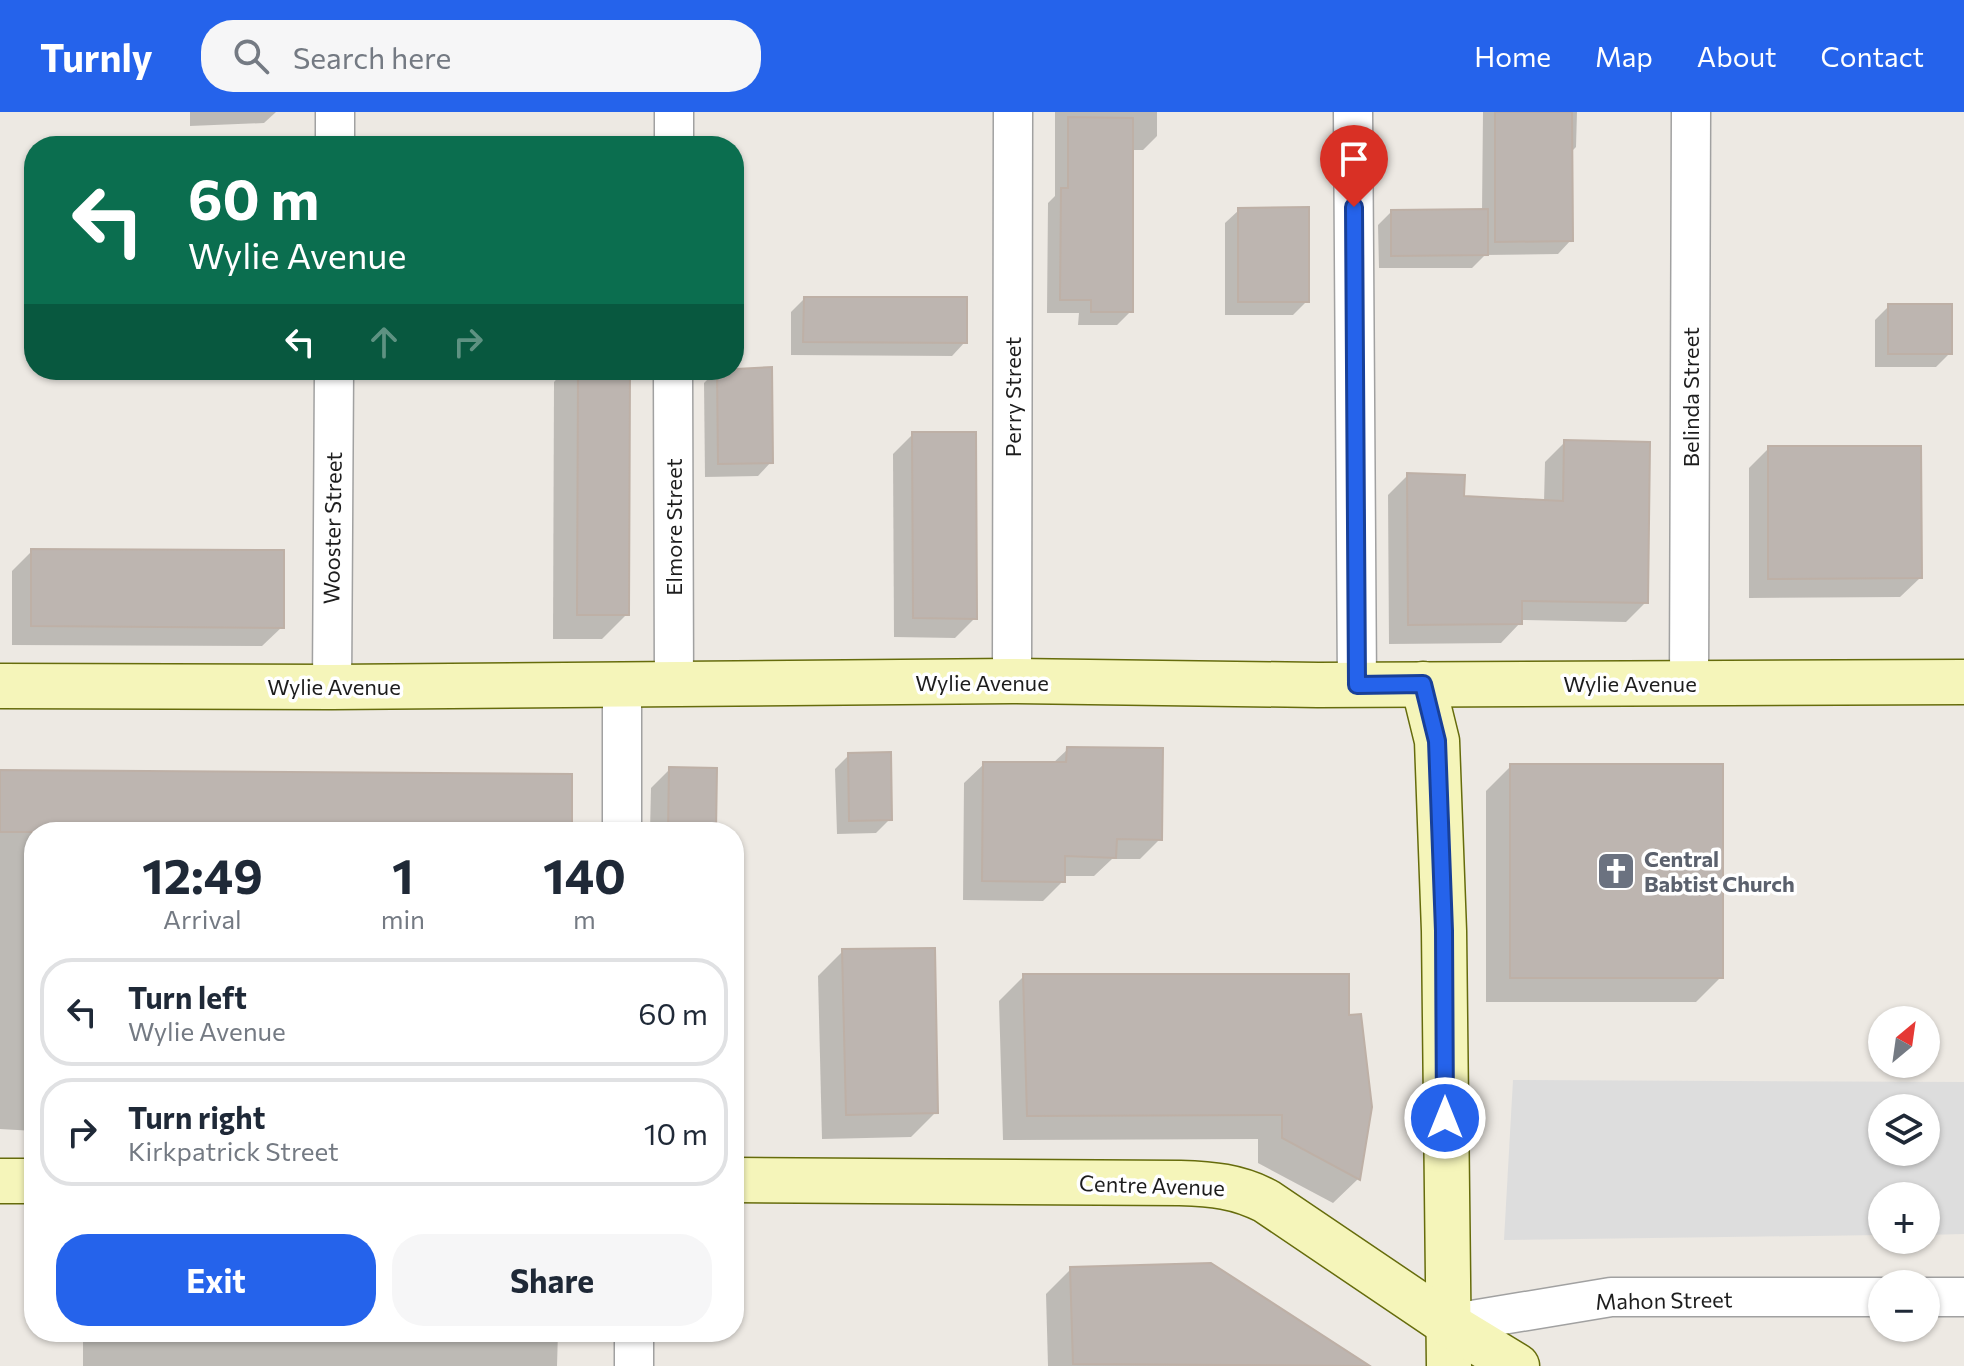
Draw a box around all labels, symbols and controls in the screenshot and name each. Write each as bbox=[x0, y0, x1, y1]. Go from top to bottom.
search box bbox=[201, 20, 761, 92]
text: Turnly bbox=[40, 33, 153, 80]
icon: search bbox=[229, 34, 273, 78]
text: Search here bbox=[293, 38, 451, 75]
text: Home bbox=[1474, 39, 1551, 73]
text: Map bbox=[1595, 39, 1653, 73]
text: About bbox=[1697, 39, 1777, 73]
text: Contact bbox=[1821, 39, 1924, 73]
pin bbox=[1320, 125, 1388, 207]
icon: arrive bbox=[1332, 137, 1376, 181]
text: 60 m bbox=[188, 163, 319, 232]
icon: left bbox=[56, 168, 160, 272]
text: Wylie Avenue bbox=[188, 232, 406, 276]
icon: left bbox=[278, 320, 322, 364]
icon: ahead bbox=[362, 320, 406, 364]
icon: right bbox=[446, 320, 490, 364]
street label: Belinda Street bbox=[1677, 327, 1704, 467]
street label: Perry Street bbox=[999, 337, 1026, 457]
street label: Wooster Street bbox=[317, 451, 347, 605]
street label: Elmore Street bbox=[660, 458, 687, 596]
street label: Wylie Avenue bbox=[915, 669, 1049, 696]
street label: Wylie Avenue bbox=[1563, 670, 1697, 697]
street label: Wylie Avenue bbox=[267, 673, 401, 700]
text: 12:49 bbox=[142, 845, 263, 904]
text: 1 bbox=[392, 845, 414, 904]
text: 140 bbox=[543, 845, 626, 904]
place label: Central Babtist Church bbox=[1644, 845, 1795, 897]
church icon: Central Babtist Church bbox=[1595, 850, 1637, 892]
text: Arrival bbox=[163, 903, 242, 934]
text: min bbox=[381, 903, 425, 934]
text: m bbox=[573, 903, 596, 934]
text: Turn left bbox=[128, 978, 247, 1015]
icon: left bbox=[60, 990, 104, 1034]
text: 60 m bbox=[638, 994, 708, 1031]
north arrow bbox=[1868, 1006, 1940, 1078]
map controls bbox=[1868, 1006, 1940, 1342]
text: Wylie Avenue bbox=[128, 1015, 286, 1046]
position arrow bbox=[1403, 1076, 1487, 1160]
button: layers bbox=[1868, 1094, 1940, 1166]
text: Turn right bbox=[128, 1098, 265, 1135]
icon: right bbox=[60, 1110, 104, 1154]
text: 10 m bbox=[644, 1114, 708, 1151]
text: Kirkpatrick Street bbox=[128, 1135, 339, 1166]
street label: Centre Avenue bbox=[1079, 1169, 1225, 1201]
button: + bbox=[1868, 1182, 1940, 1254]
button: Exit bbox=[56, 1234, 376, 1326]
button: Share bbox=[392, 1234, 712, 1326]
button: − bbox=[1868, 1270, 1940, 1342]
street label: Mahon Street bbox=[1595, 1285, 1733, 1315]

